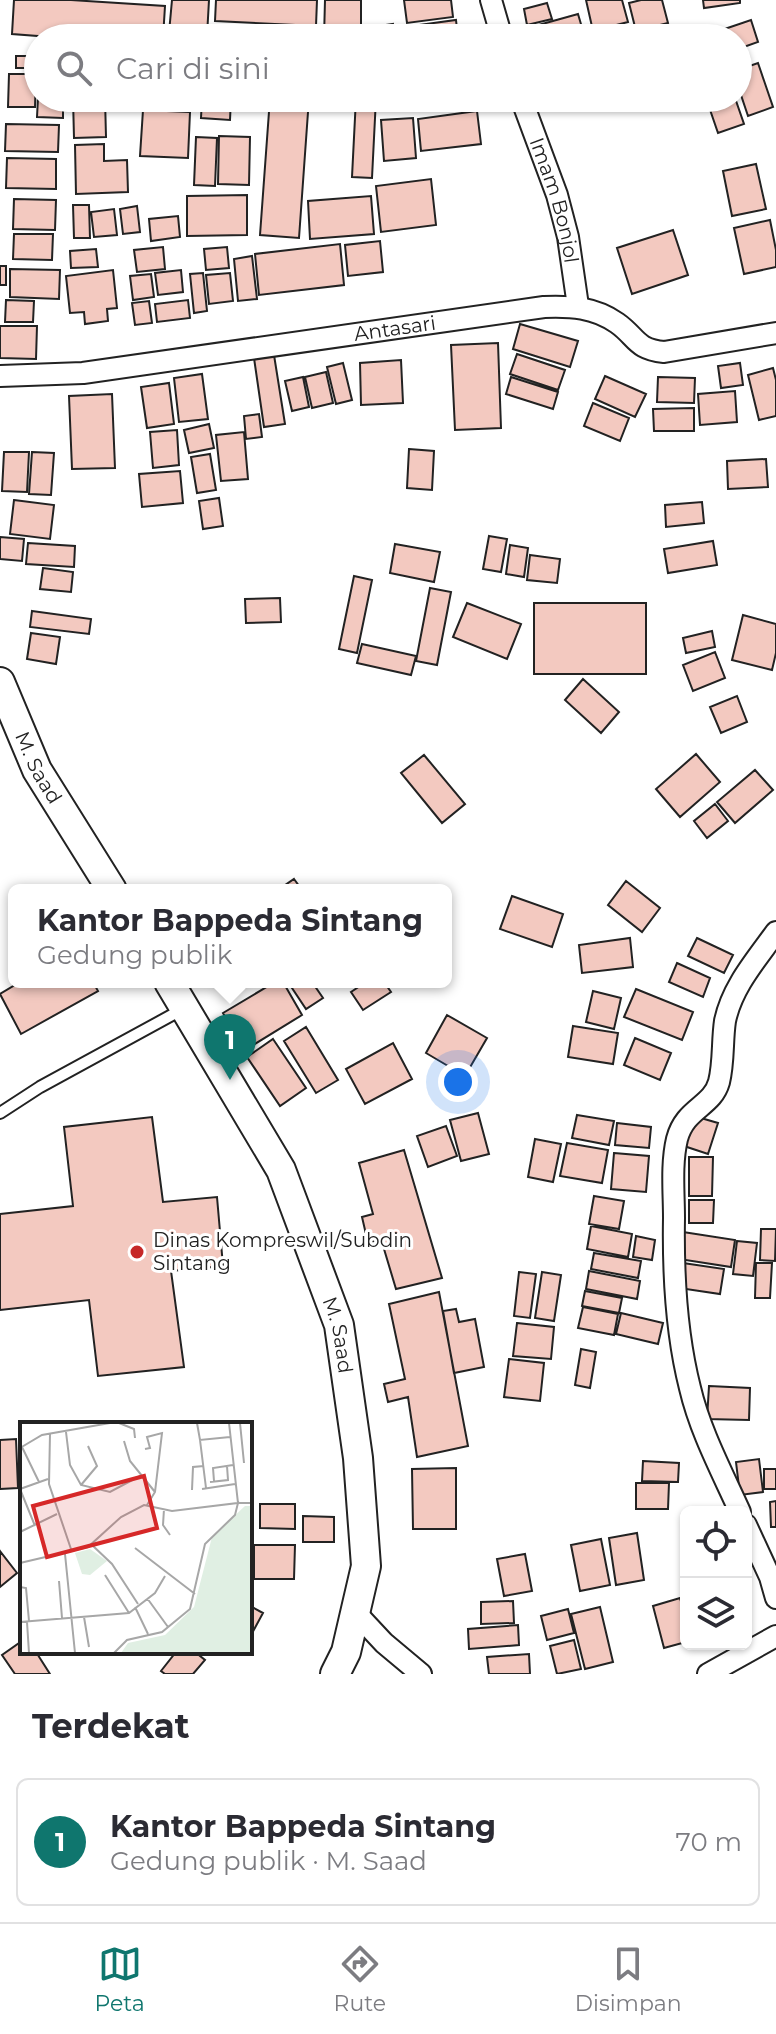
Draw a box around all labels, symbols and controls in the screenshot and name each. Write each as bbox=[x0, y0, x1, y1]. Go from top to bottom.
search box bbox=[24, 24, 752, 112]
icon: search bbox=[52, 46, 96, 90]
text: Cari di sini bbox=[116, 50, 270, 87]
street label: Imam Bonjol bbox=[525, 134, 584, 265]
street label: Antasari bbox=[352, 311, 437, 346]
street label: M. Saad bbox=[10, 728, 67, 808]
popup bbox=[8, 884, 452, 988]
text: Kantor Bappeda Sintang bbox=[37, 902, 423, 939]
text: Gedung publik bbox=[37, 939, 232, 971]
pin: 1 bbox=[204, 1014, 256, 1080]
your location bbox=[438, 1062, 478, 1102]
place label: Dinas Kompreswil/Subdin Sintang bbox=[153, 1228, 412, 1275]
marker: Dinas Kompreswil/Subdin Sintang bbox=[128, 1243, 146, 1261]
street label: M. Saad bbox=[317, 1293, 358, 1375]
inset map bbox=[20, 1422, 252, 1654]
map controls bbox=[680, 1506, 752, 1650]
button: locate bbox=[680, 1506, 752, 1578]
button: layers bbox=[680, 1578, 752, 1650]
text: Terdekat bbox=[32, 1705, 190, 1747]
text: Kantor Bappeda Sintang bbox=[110, 1808, 496, 1845]
text: 1 bbox=[55, 1826, 65, 1858]
text: 70 m bbox=[676, 1826, 742, 1858]
text: Gedung publik · M. Saad bbox=[110, 1845, 427, 1877]
tab: Peta bbox=[94, 1942, 145, 2017]
tab: Rute bbox=[334, 1942, 386, 2017]
tab: Disimpan bbox=[575, 1942, 682, 2017]

